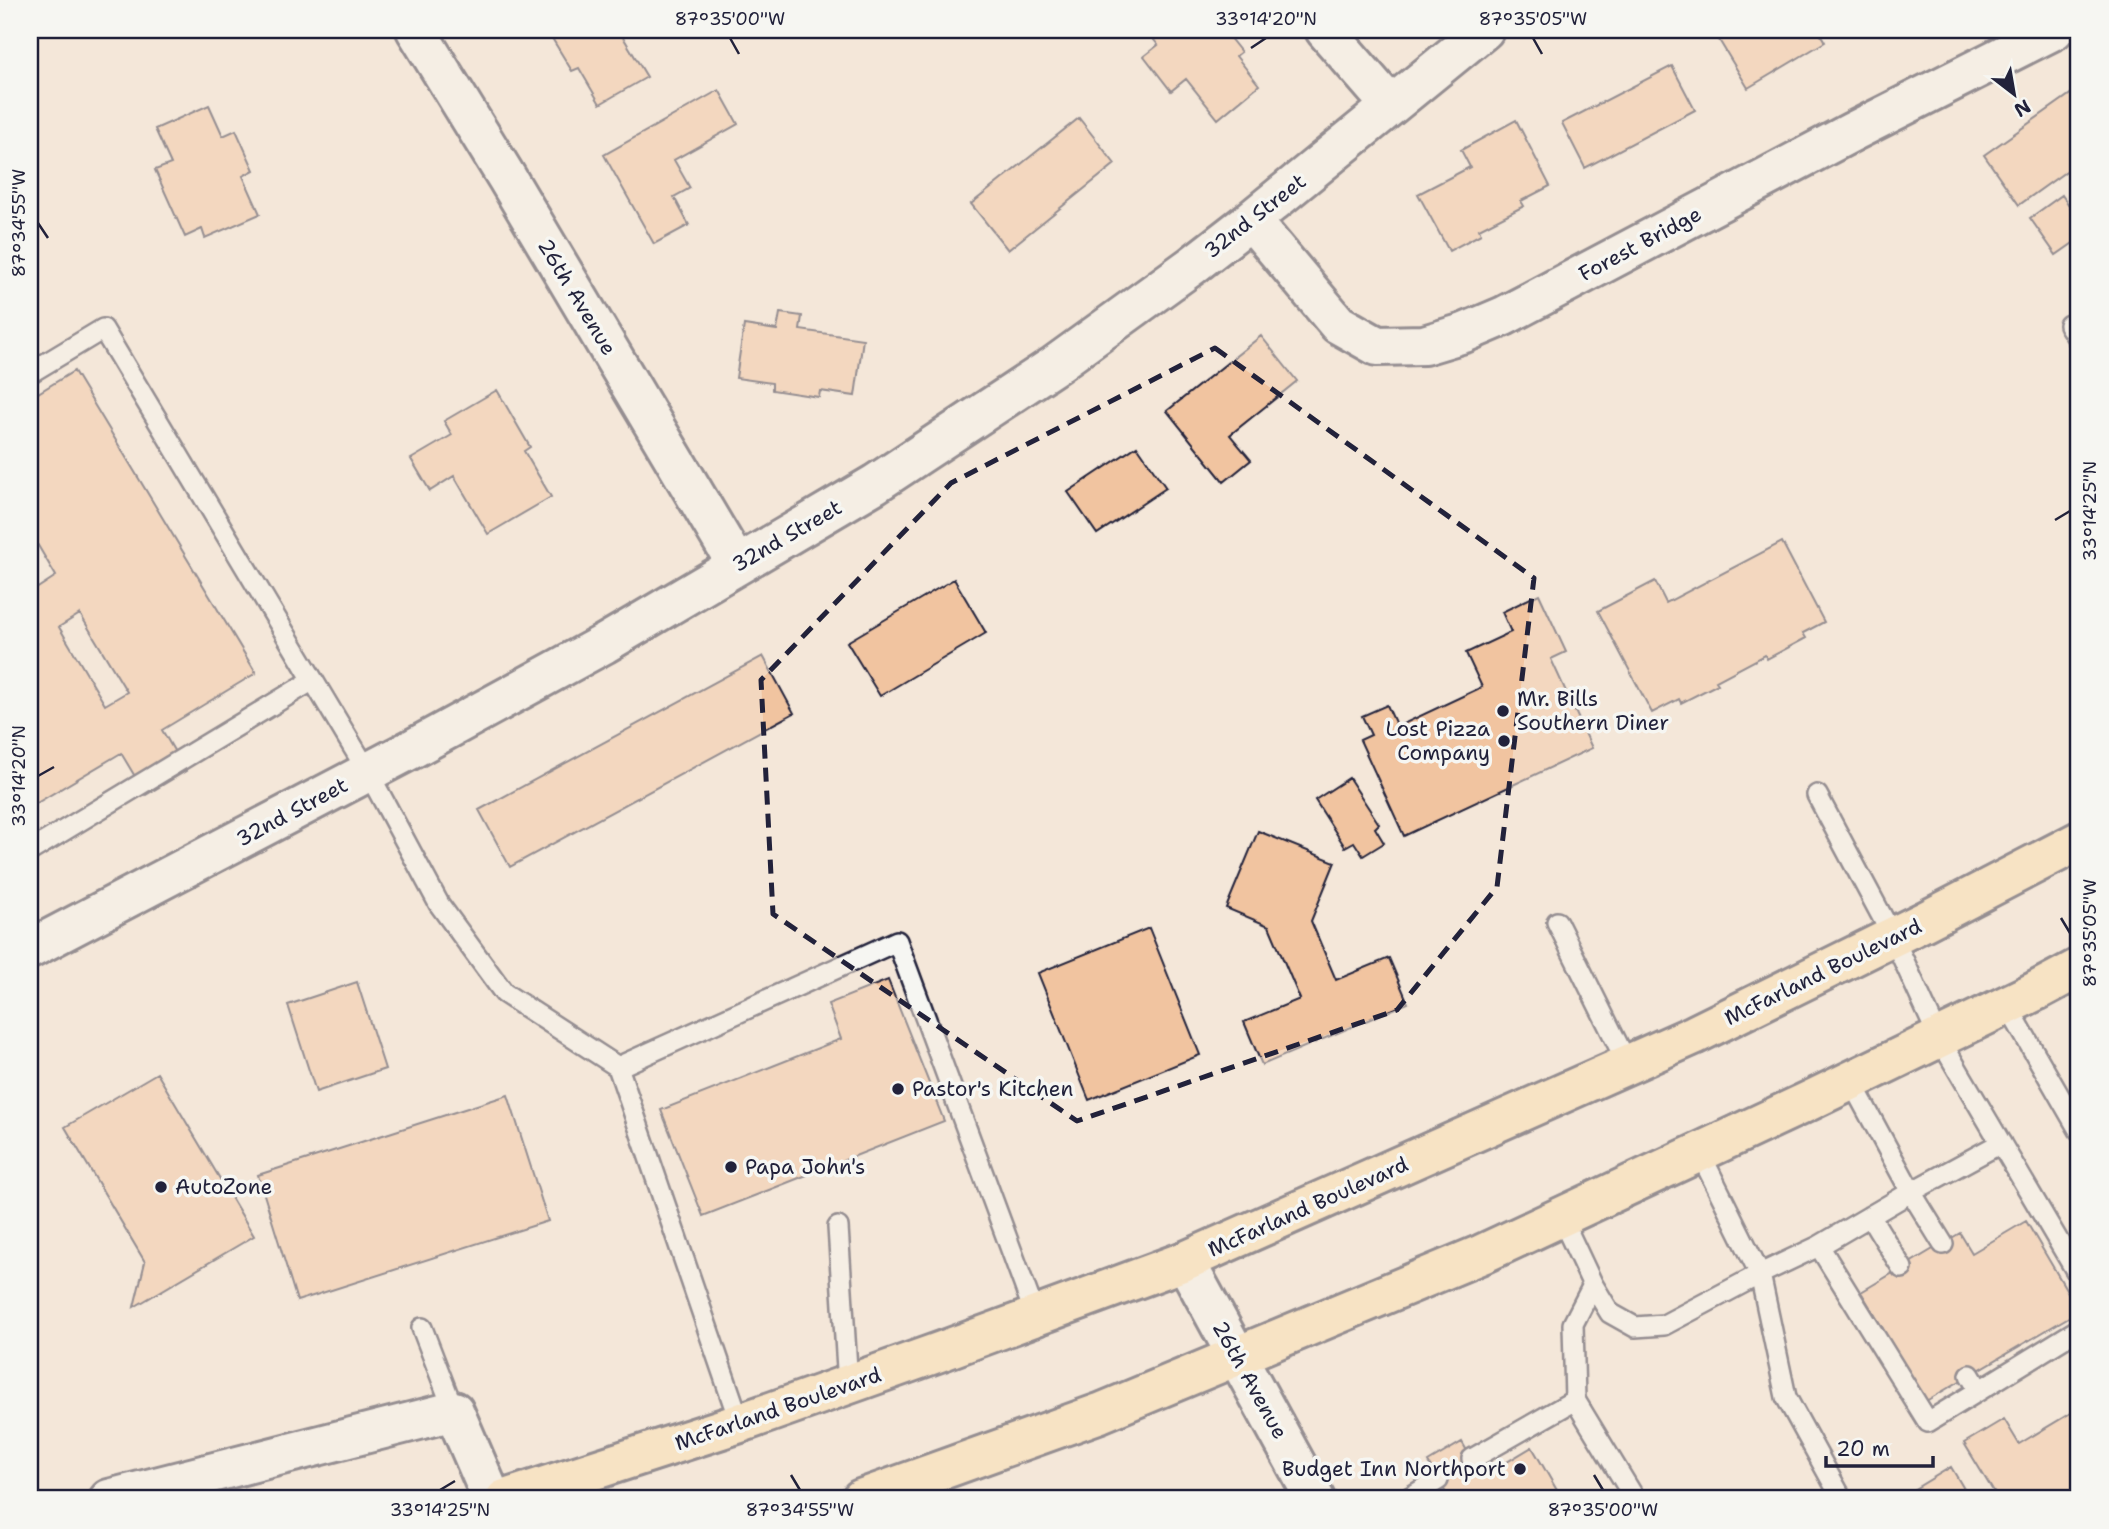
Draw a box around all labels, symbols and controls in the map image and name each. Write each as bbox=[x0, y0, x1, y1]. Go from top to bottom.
text: 87°35'00"W bbox=[675, 7, 785, 31]
text: 33°14'20"N bbox=[1215, 7, 1317, 31]
text: 87°35'05"W bbox=[1479, 7, 1587, 31]
north arrow bbox=[1980, 60, 2050, 130]
text: N bbox=[2010, 94, 2035, 123]
street label: 32nd Street bbox=[1198, 167, 1312, 265]
text: 87°34'55"W bbox=[7, 169, 31, 277]
street label: Forest Bridge bbox=[1574, 200, 1706, 288]
street label: 26th Avenue bbox=[531, 234, 623, 360]
text: 33°14'25"N bbox=[2078, 461, 2102, 561]
street label: 32nd Street bbox=[727, 493, 847, 579]
place label: Mr. Bills Southern Diner bbox=[1517, 685, 1669, 737]
marker: Mr. Bills Southern Diner bbox=[1495, 703, 1511, 719]
place label: Lost Pizza Company bbox=[1386, 715, 1490, 767]
text: 33°14'20"N bbox=[7, 725, 31, 827]
marker: Lost Pizza Company bbox=[1496, 733, 1512, 749]
street label: 32nd Street bbox=[231, 771, 353, 853]
text: 87°35'05"W bbox=[2078, 879, 2102, 987]
street label: McFarland Boulevard bbox=[1720, 912, 1926, 1032]
place label: Pastor's Kitchen bbox=[912, 1075, 1073, 1103]
marker: Pastor's Kitchen bbox=[890, 1081, 906, 1097]
street label: McFarland Boulevard bbox=[1204, 1150, 1412, 1264]
place label: Papa John's bbox=[745, 1153, 865, 1181]
marker: Papa John's bbox=[723, 1159, 739, 1175]
place label: AutoZone bbox=[175, 1173, 272, 1201]
marker: AutoZone bbox=[153, 1179, 169, 1195]
street label: 26th Avenue bbox=[1206, 1316, 1294, 1444]
street label: McFarland Boulevard bbox=[671, 1361, 885, 1457]
scale bar bbox=[1826, 1424, 1932, 1468]
text: 20 m bbox=[1836, 1435, 1890, 1463]
place label: Budget Inn Northport bbox=[1282, 1455, 1506, 1483]
marker: Budget Inn Northport bbox=[1512, 1461, 1528, 1477]
text: 33°14'25"N bbox=[390, 1498, 490, 1522]
text: 87°34'55"W bbox=[746, 1498, 854, 1522]
text: 87°35'00"W bbox=[1548, 1498, 1658, 1522]

